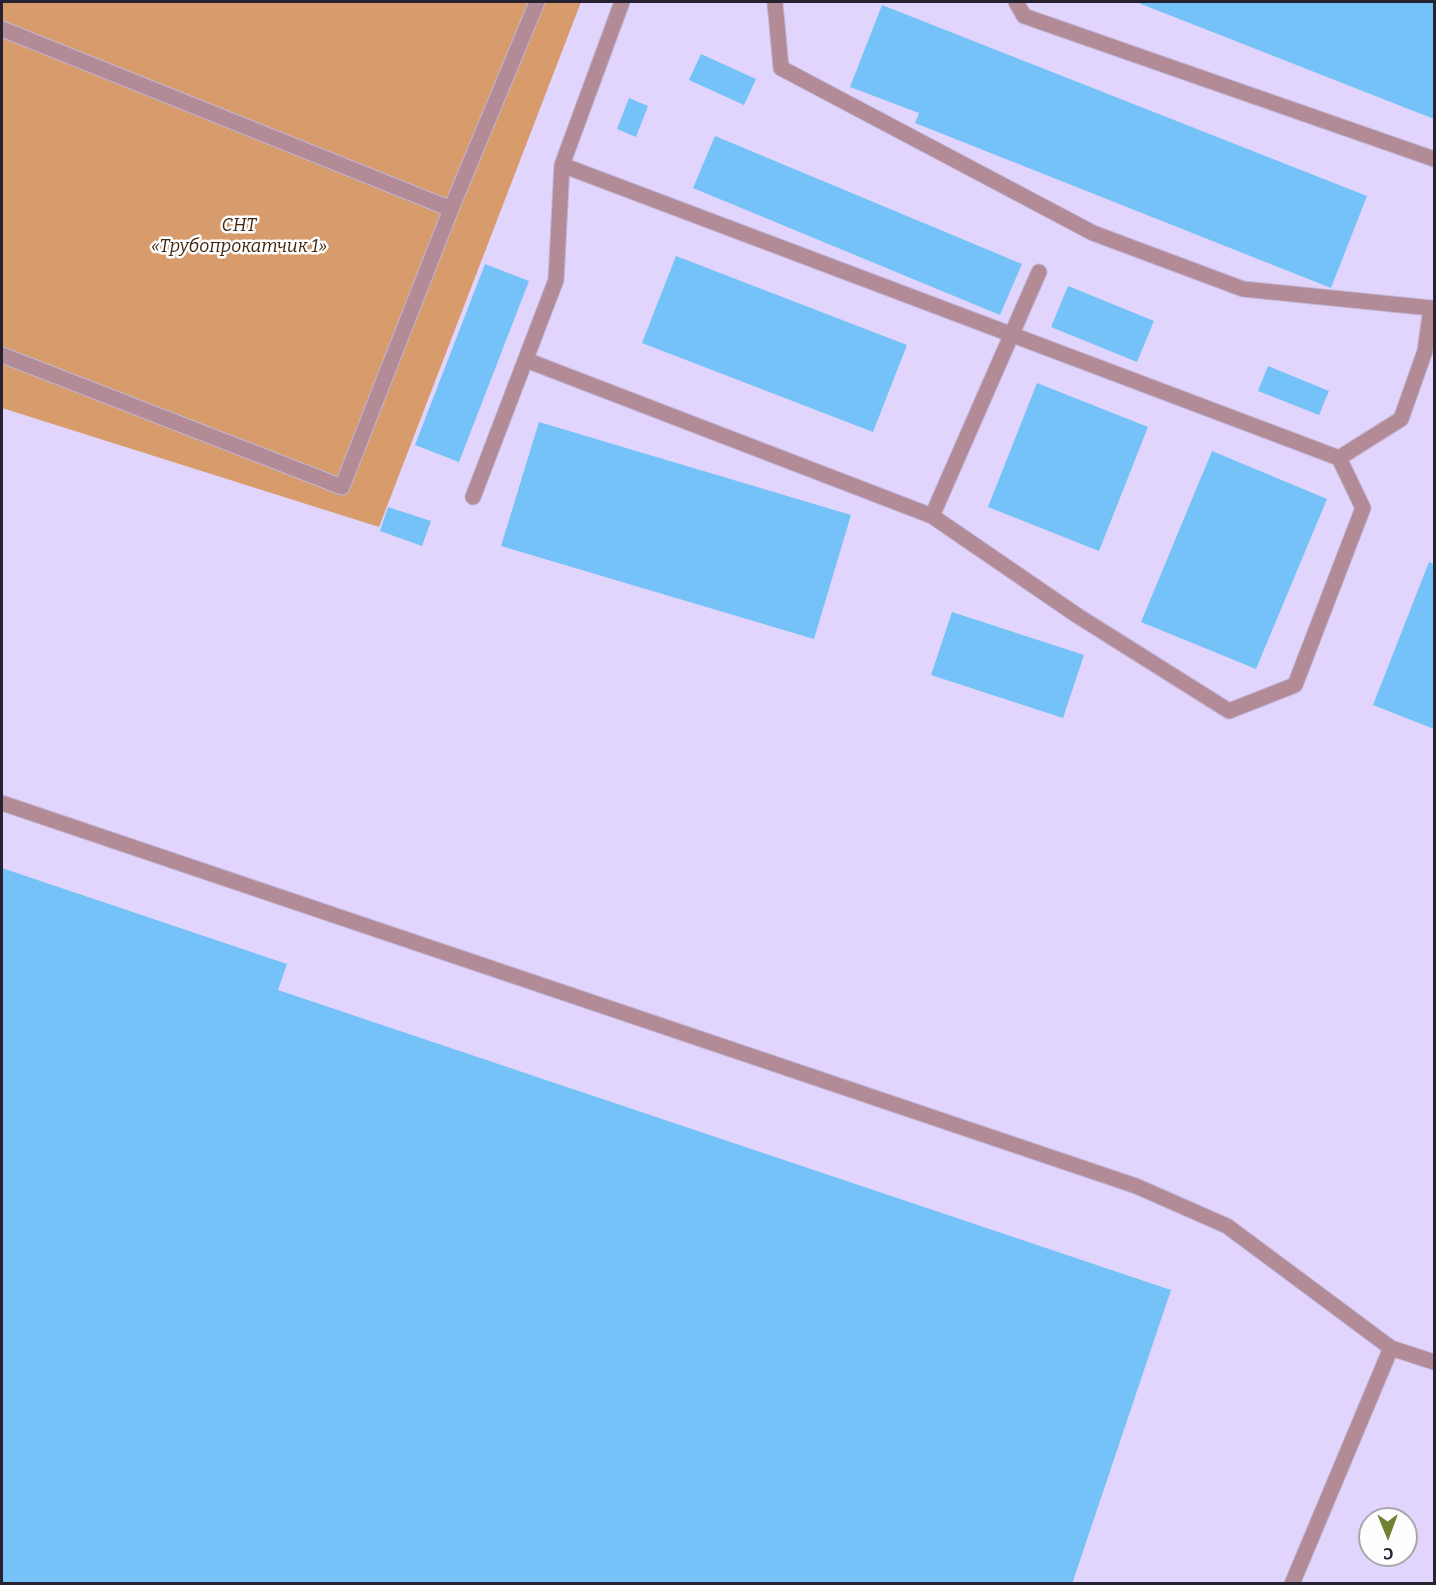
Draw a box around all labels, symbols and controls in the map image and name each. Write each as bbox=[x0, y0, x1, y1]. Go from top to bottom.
park label: СНТ «Трубопрокатчик 1» bbox=[151, 215, 327, 258]
north arrow bbox=[1358, 1507, 1418, 1567]
text: С bbox=[1383, 1544, 1394, 1563]

